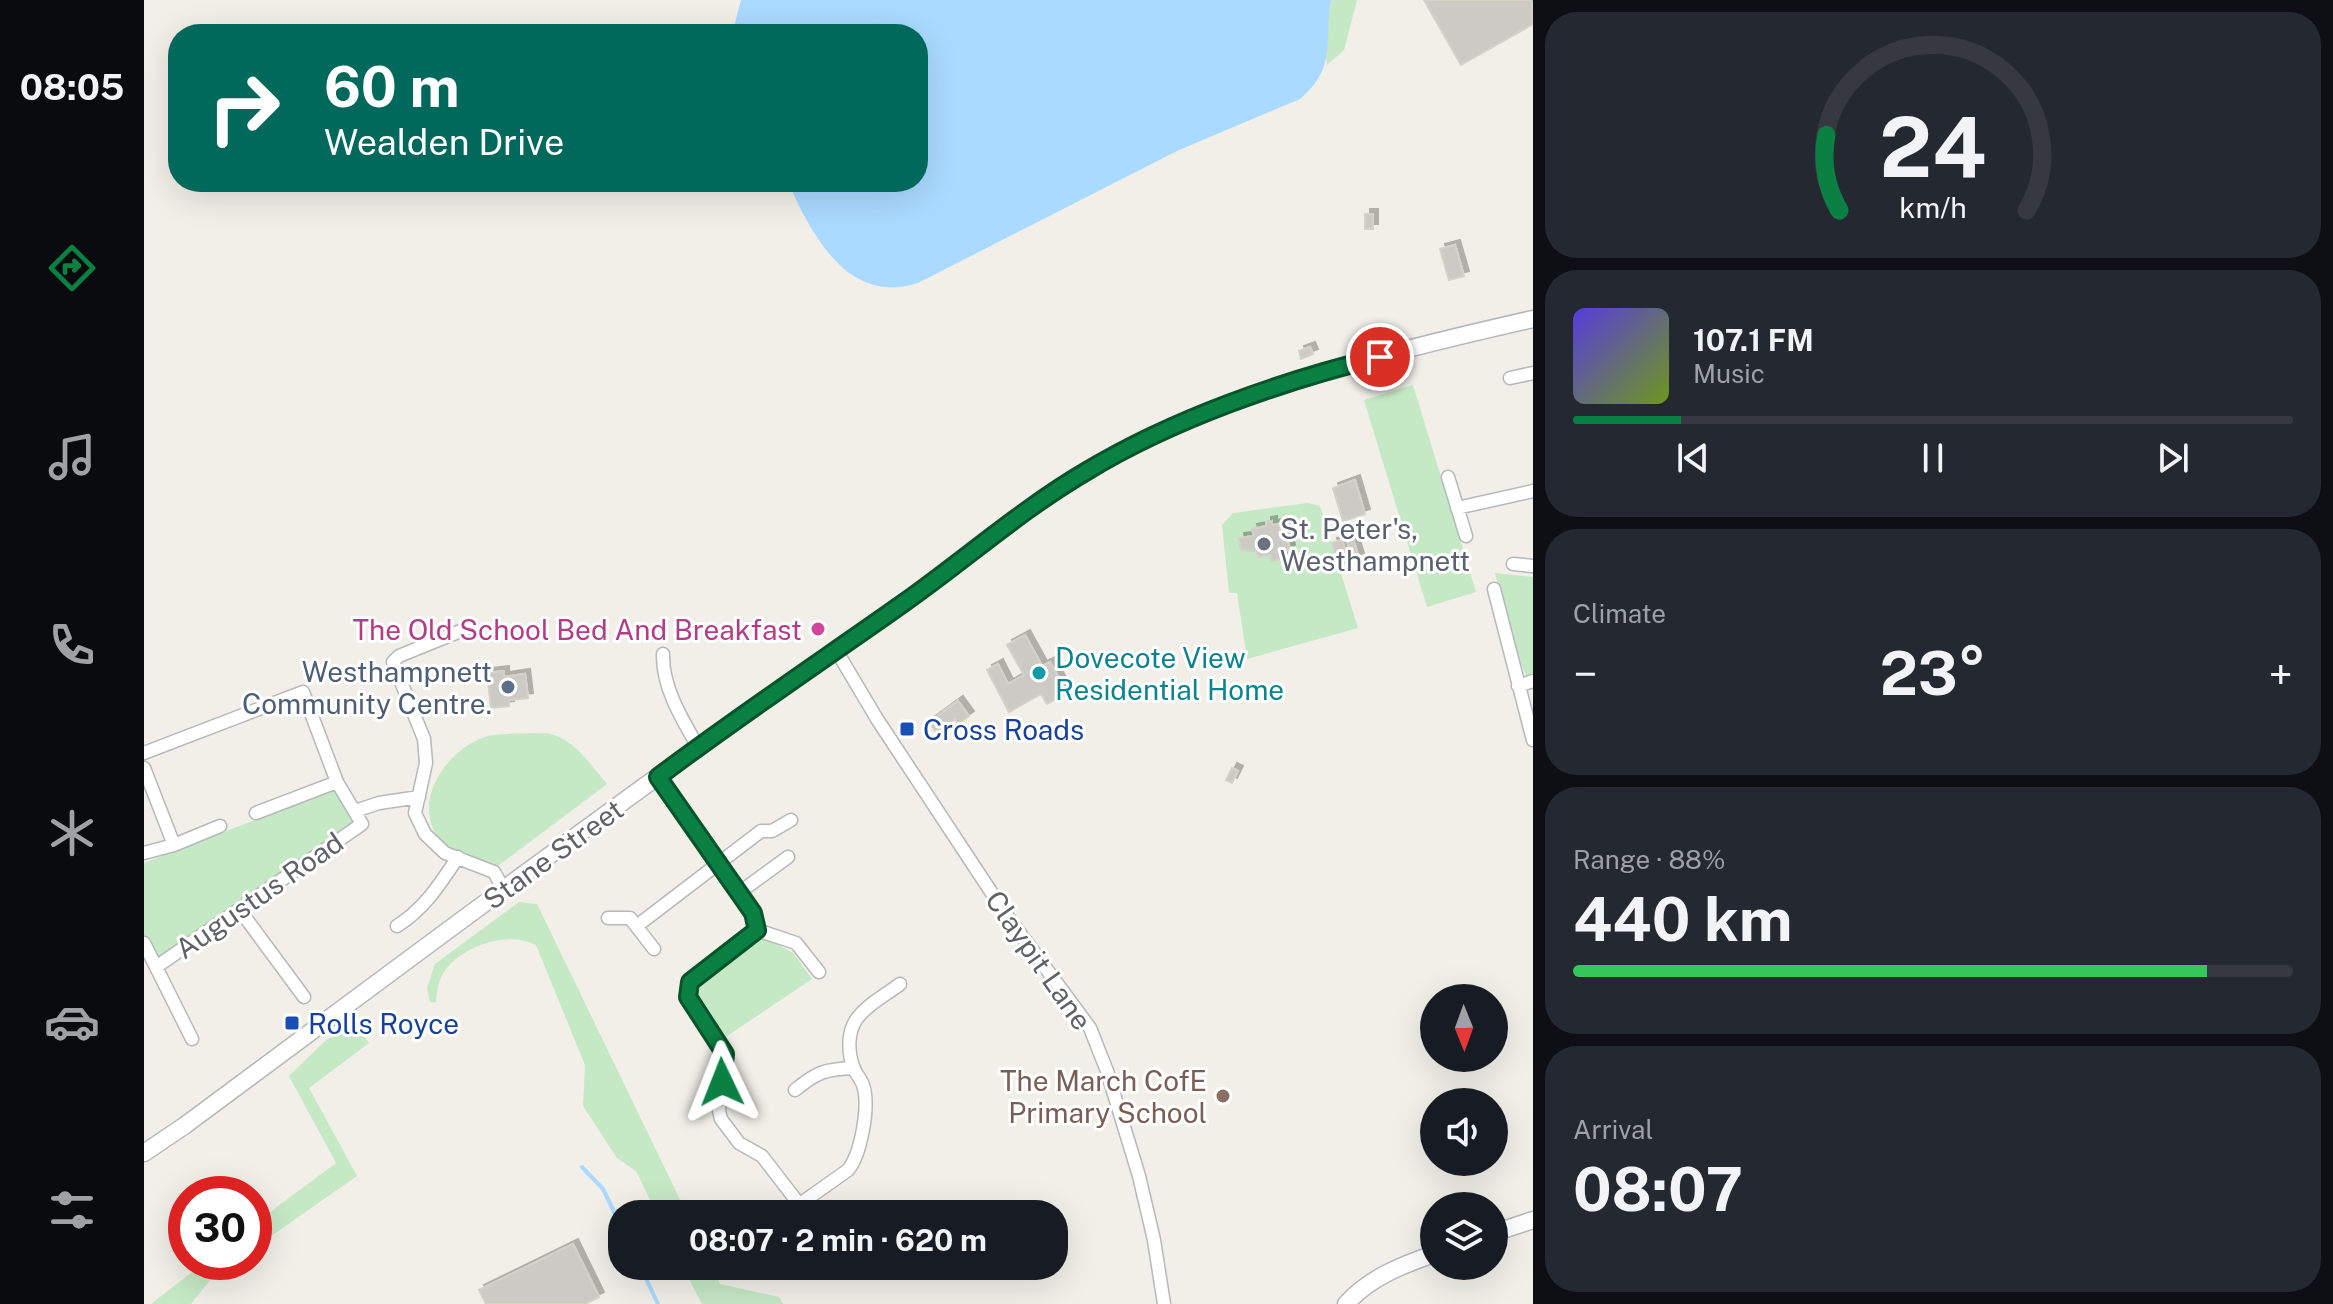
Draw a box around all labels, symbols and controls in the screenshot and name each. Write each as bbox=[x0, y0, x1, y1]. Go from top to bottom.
text: 60 m bbox=[324, 54, 460, 120]
icon: right bbox=[192, 56, 296, 160]
text: 08:05 bbox=[20, 66, 124, 108]
text: 24 bbox=[1879, 98, 1987, 196]
text: Wealden Drive bbox=[324, 121, 564, 163]
text: km/h bbox=[1899, 191, 1967, 224]
icon: directions bbox=[44, 240, 100, 296]
text: 107.1 FM bbox=[1693, 322, 1814, 358]
pin bbox=[1346, 323, 1414, 391]
icon: arrive bbox=[1358, 335, 1402, 379]
text: Music bbox=[1693, 358, 1765, 389]
icon: music bbox=[44, 429, 100, 485]
icon: previous bbox=[1671, 436, 1715, 480]
icon: pause bbox=[1911, 436, 1955, 480]
icon: next bbox=[2151, 436, 2195, 480]
place label: St. Peter's, Westhampnett bbox=[1280, 512, 1470, 577]
marker: St. Peter's, Westhampnett bbox=[1255, 535, 1273, 553]
text: Climate bbox=[1573, 598, 1666, 629]
place label: The Old School Bed And Breakfast bbox=[352, 613, 802, 646]
icon: phone bbox=[44, 617, 100, 673]
marker: The Old School Bed And Breakfast bbox=[809, 620, 827, 638]
text: 23° bbox=[1880, 638, 1986, 709]
place label: Dovecote View Residential Home bbox=[1055, 641, 1284, 706]
text: − bbox=[1573, 648, 1597, 700]
text: + bbox=[2269, 648, 2293, 700]
place label: Westhampnett Community Centre. bbox=[242, 655, 492, 720]
marker: Dovecote View Residential Home bbox=[1030, 664, 1048, 682]
marker: Westhampnett Community Centre. bbox=[499, 678, 517, 696]
place label: Cross Roads bbox=[923, 713, 1084, 746]
marker: Cross Roads bbox=[898, 720, 916, 738]
street label: Stane Street bbox=[477, 792, 629, 916]
icon: climate bbox=[44, 805, 100, 861]
street label: Augustus Road bbox=[169, 825, 349, 965]
text: Range · 88% bbox=[1573, 844, 1725, 875]
street label: Claypit Lane bbox=[979, 884, 1099, 1036]
text: 440 km bbox=[1573, 884, 1792, 955]
north arrow bbox=[1420, 984, 1508, 1072]
map controls bbox=[1420, 984, 1508, 1280]
icon: car bbox=[44, 994, 100, 1050]
place label: Rolls Royce bbox=[308, 1007, 459, 1040]
marker: Rolls Royce bbox=[283, 1014, 301, 1032]
position arrow bbox=[680, 1040, 764, 1124]
place label: The March CofE Primary School bbox=[1000, 1064, 1207, 1129]
marker: The March CofE Primary School bbox=[1214, 1087, 1232, 1105]
button: sound bbox=[1420, 1088, 1508, 1176]
text: Arrival bbox=[1573, 1114, 1653, 1145]
text: 08:07 bbox=[1573, 1154, 1743, 1225]
speed limit sign: 30 bbox=[168, 1176, 272, 1280]
icon: filters bbox=[44, 1182, 100, 1238]
button: layers bbox=[1420, 1192, 1508, 1280]
text: 08:07 · 2 min · 620 m bbox=[689, 1222, 987, 1258]

